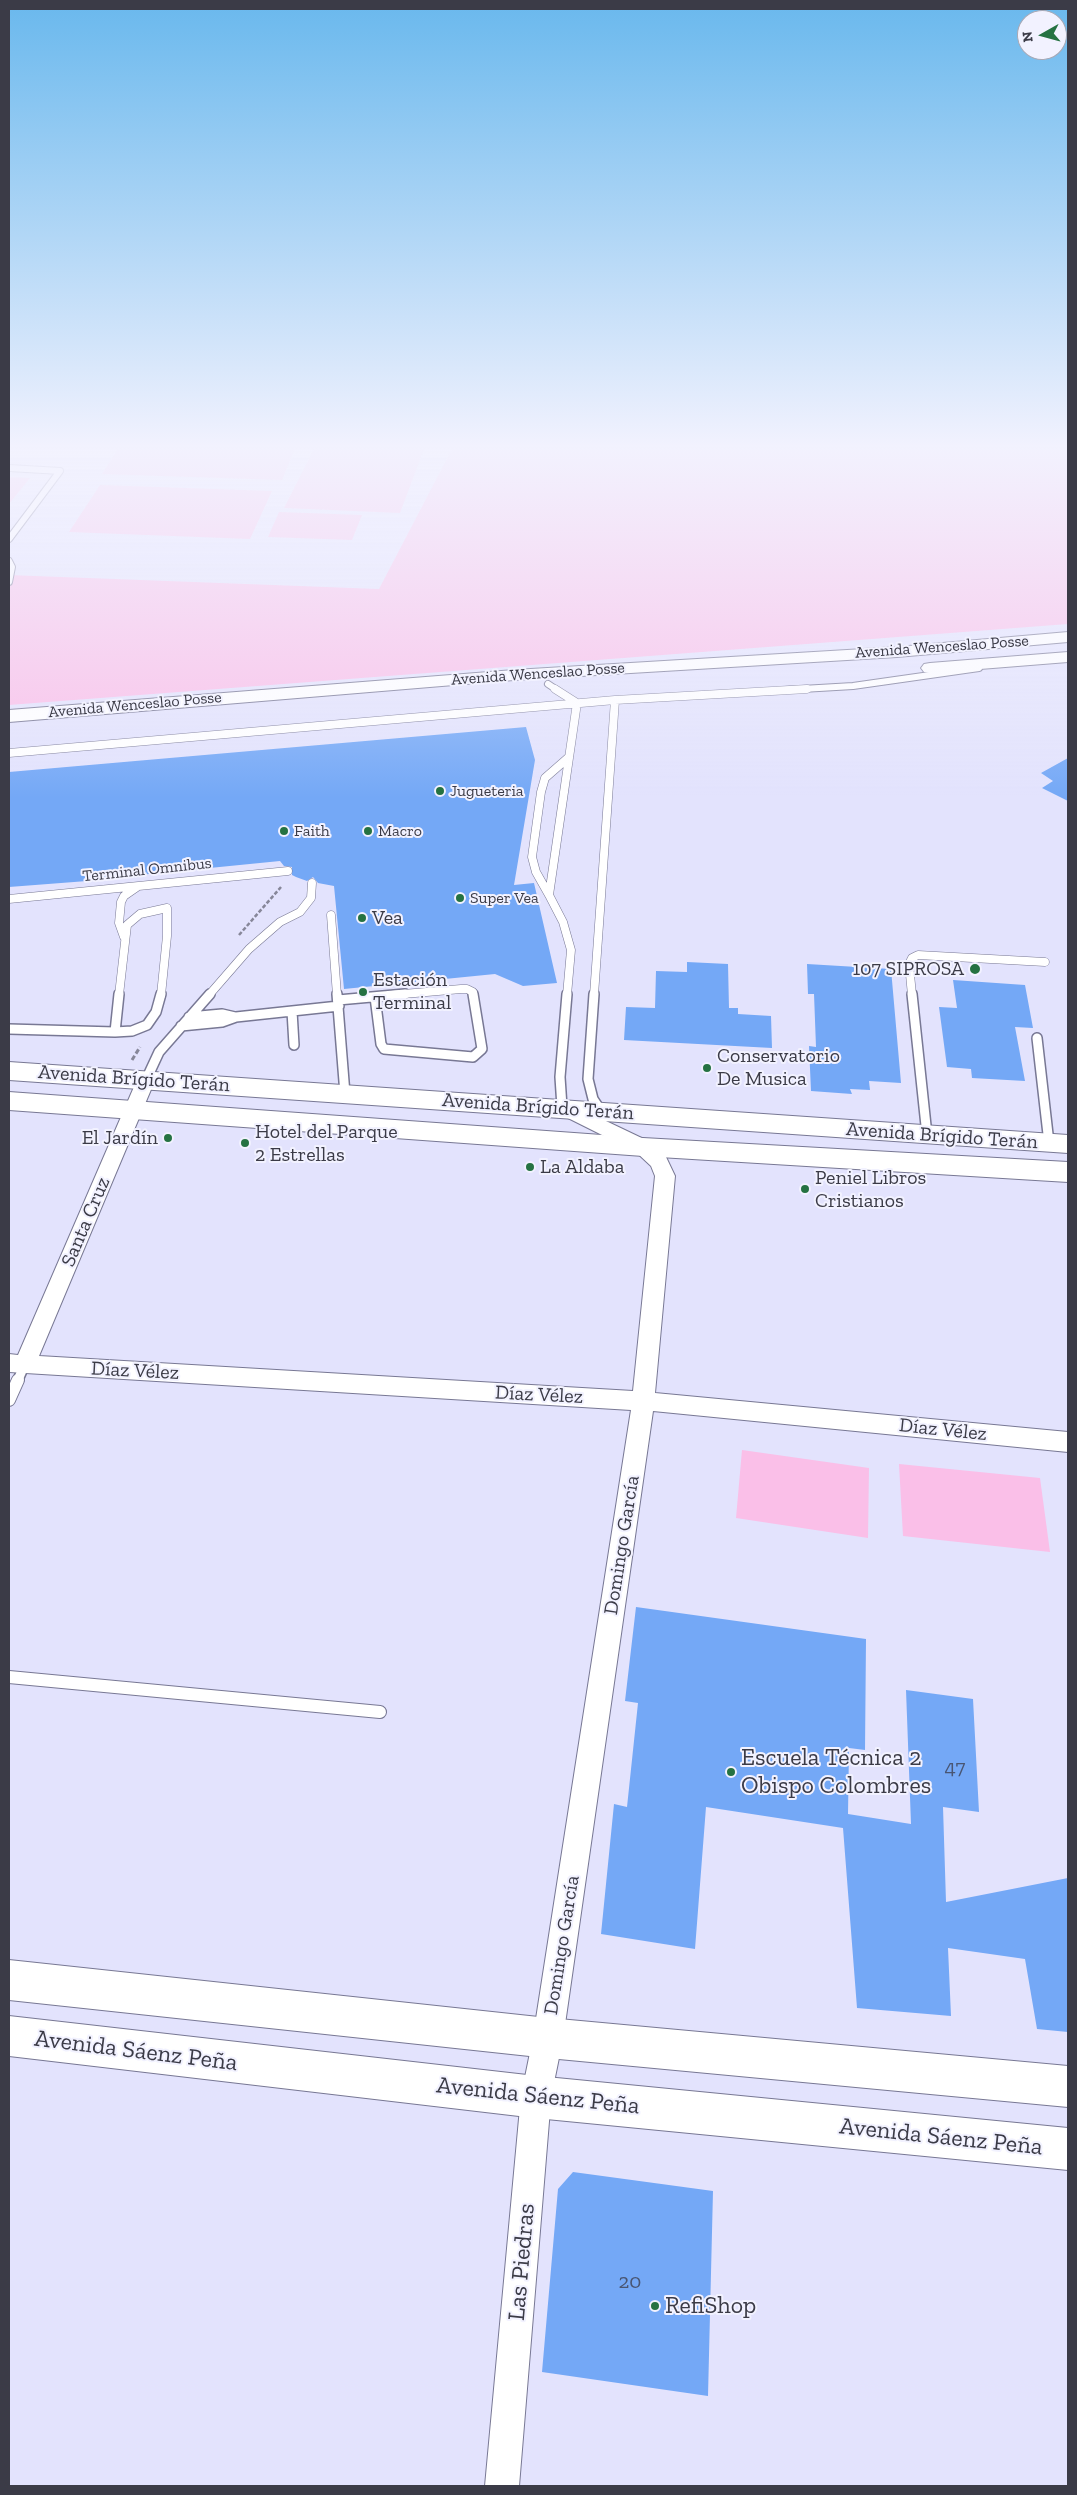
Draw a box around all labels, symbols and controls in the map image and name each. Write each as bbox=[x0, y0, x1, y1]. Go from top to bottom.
north arrow bbox=[1017, 10, 1067, 60]
text: N bbox=[1019, 30, 1037, 43]
street label: Avenida Wenceslao Posse bbox=[855, 631, 1029, 663]
street label: Avenida Wenceslao Posse bbox=[451, 658, 625, 690]
street label: Avenida Wenceslao Posse bbox=[47, 688, 223, 722]
place label: Jugueteria bbox=[450, 781, 524, 801]
marker: Jugueteria bbox=[434, 785, 446, 797]
place label: Faith bbox=[294, 821, 330, 841]
place label: Macro bbox=[378, 821, 422, 841]
marker: Faith bbox=[278, 825, 290, 837]
marker: Macro bbox=[362, 825, 374, 837]
street label: Terminal Omnibus bbox=[81, 854, 213, 886]
place label: Super Vea bbox=[470, 888, 539, 908]
marker: Super Vea bbox=[454, 892, 466, 904]
place label: Vea bbox=[372, 906, 403, 930]
marker: Vea bbox=[356, 912, 368, 924]
place label: 107 SIPROSA bbox=[852, 957, 964, 981]
marker: 107 SIPROSA bbox=[968, 962, 982, 976]
place label: Estación Terminal bbox=[373, 968, 451, 1015]
marker: Estación Terminal bbox=[357, 986, 369, 998]
place label: Conservatorio De Musica bbox=[717, 1044, 840, 1091]
street label: Avenida Brígido Terán bbox=[37, 1060, 231, 1098]
marker: Conservatorio De Musica bbox=[701, 1062, 713, 1074]
street label: Avenida Brígido Terán bbox=[441, 1088, 635, 1126]
street label: Avenida Brígido Terán bbox=[845, 1117, 1039, 1155]
place label: Hotel del Parque 2 Estrellas bbox=[255, 1120, 398, 1167]
place label: El Jardín bbox=[82, 1126, 158, 1150]
marker: El Jardín bbox=[162, 1132, 174, 1144]
marker: Hotel del Parque 2 Estrellas bbox=[239, 1137, 251, 1149]
place label: La Aldaba bbox=[540, 1155, 624, 1179]
marker: La Aldaba bbox=[524, 1161, 536, 1173]
place label: Peniel Libros Cristianos bbox=[815, 1166, 926, 1213]
street label: Santa Cruz bbox=[56, 1173, 116, 1271]
marker: Peniel Libros Cristianos bbox=[799, 1183, 811, 1195]
street label: Díaz Vélez bbox=[90, 1357, 180, 1385]
street label: Díaz Vélez bbox=[494, 1381, 584, 1409]
street label: Díaz Vélez bbox=[898, 1413, 988, 1447]
street label: Domingo García bbox=[599, 1474, 645, 1616]
place label: Escuela Técnica 2 Obispo Colombres bbox=[741, 1744, 931, 1800]
house number: 47 bbox=[945, 1755, 965, 1781]
marker: Escuela Técnica 2 Obispo Colombres bbox=[725, 1766, 737, 1778]
street label: Domingo García bbox=[539, 1874, 585, 2016]
street label: Avenida Sáenz Peña bbox=[33, 2024, 239, 2078]
street label: Avenida Sáenz Peña bbox=[435, 2071, 641, 2121]
street label: Avenida Sáenz Peña bbox=[838, 2112, 1044, 2162]
street label: Las Piedras bbox=[503, 2202, 541, 2322]
house number: 20 bbox=[619, 2269, 641, 2295]
place label: RefiShop bbox=[665, 2292, 756, 2320]
marker: RefiShop bbox=[649, 2300, 661, 2312]

